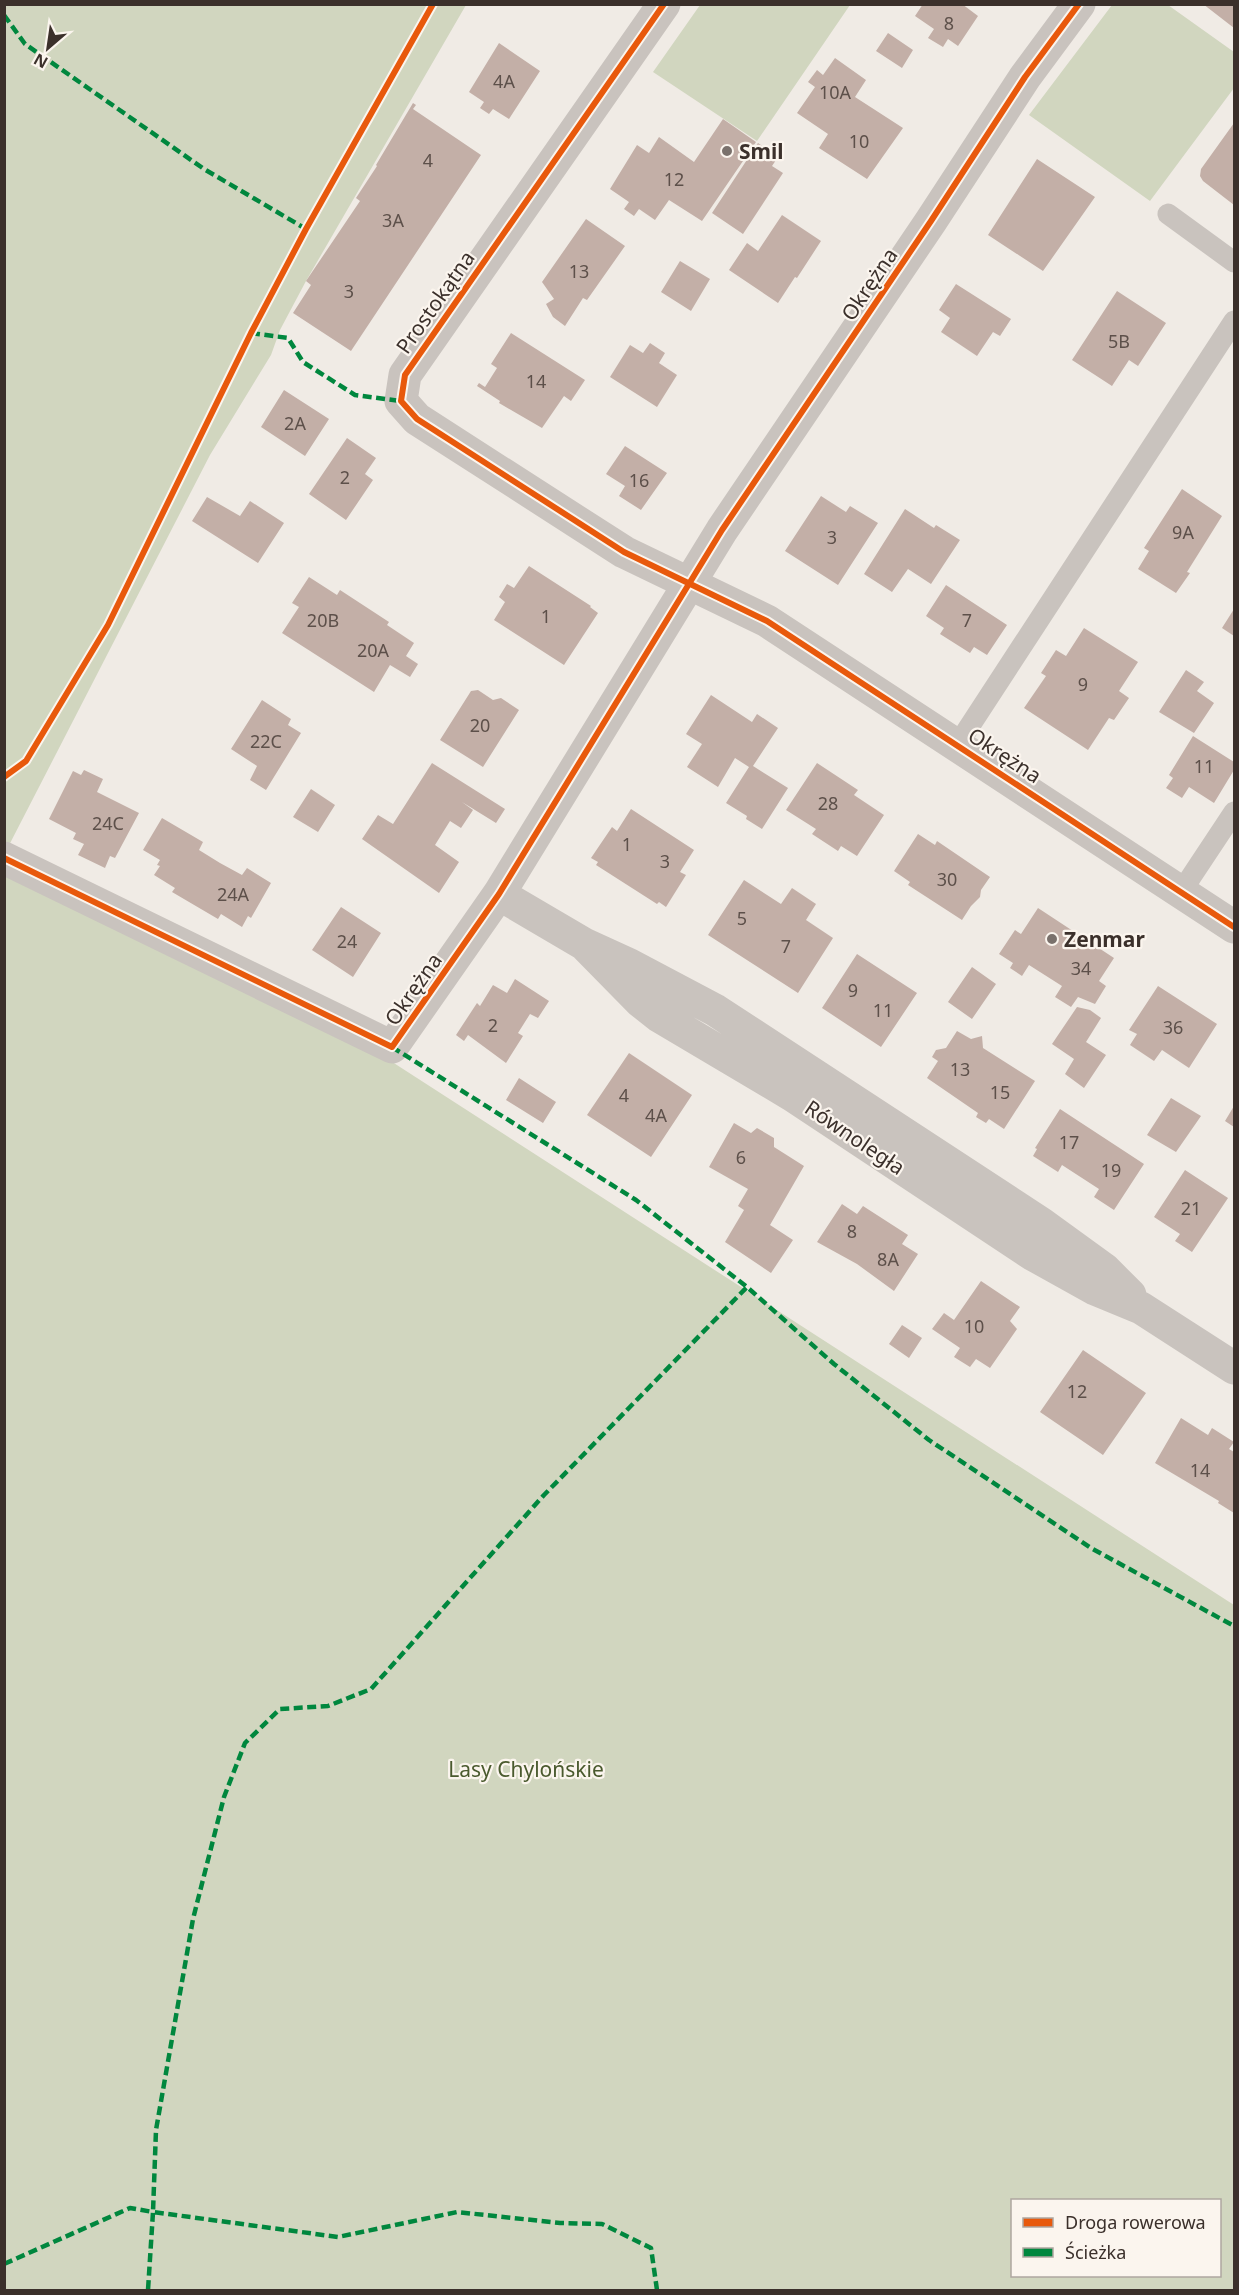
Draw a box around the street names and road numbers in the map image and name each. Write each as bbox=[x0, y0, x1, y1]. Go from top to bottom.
street label: Okrężna bbox=[834, 242, 904, 326]
street label: Prostokątna bbox=[389, 245, 481, 359]
street label: Okrężna bbox=[963, 721, 1047, 789]
street label: Okrężna bbox=[378, 947, 448, 1031]
street label: Równoległa bbox=[800, 1093, 910, 1181]

